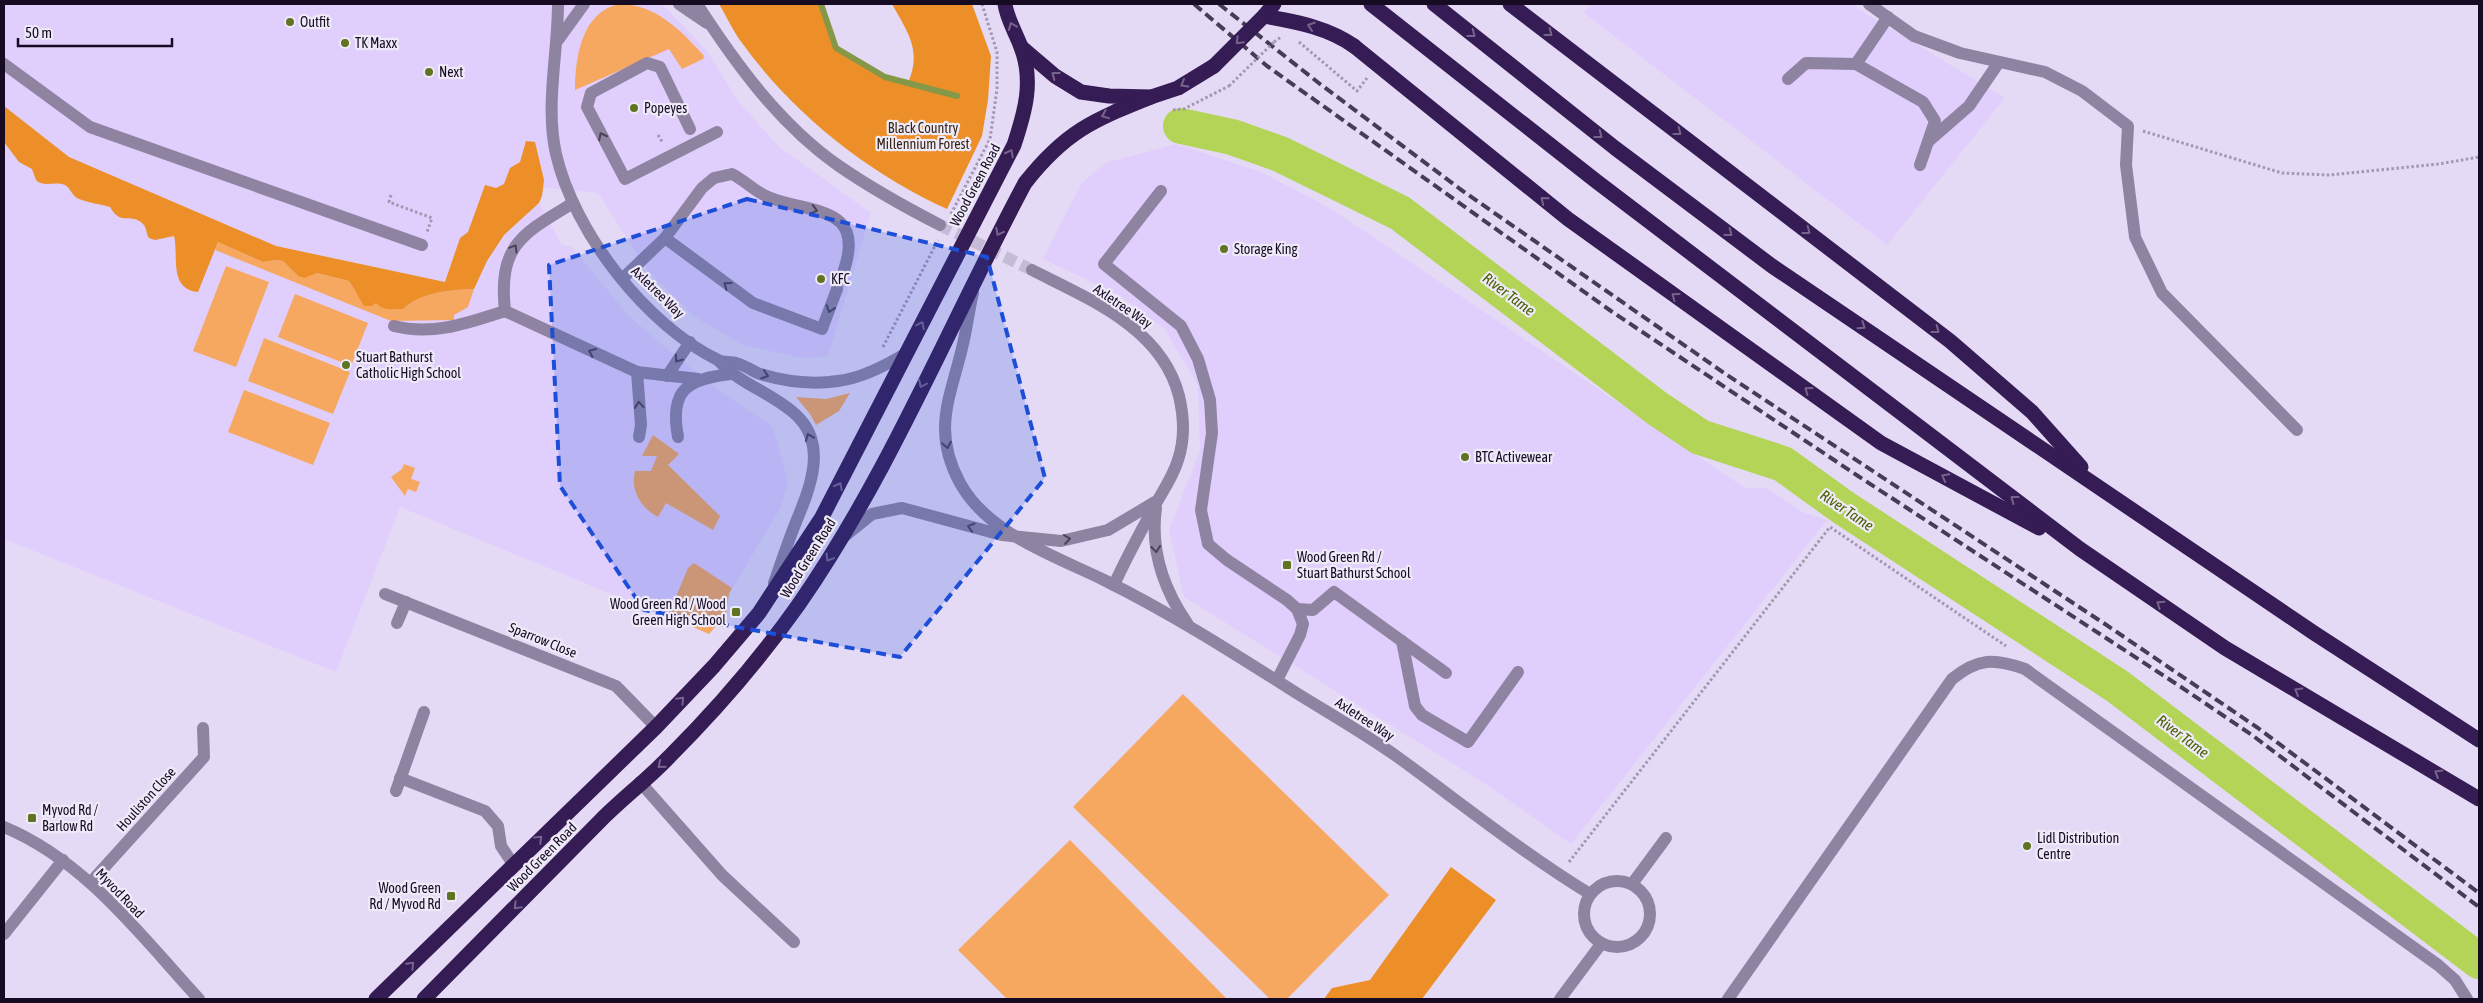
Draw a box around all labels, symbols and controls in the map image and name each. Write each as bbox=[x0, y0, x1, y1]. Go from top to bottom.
place label: Outfit bbox=[300, 14, 330, 30]
scale bar bbox=[18, 15, 171, 47]
marker: Outfit bbox=[284, 16, 296, 28]
one-way arrow bbox=[1307, 21, 1316, 31]
one-way arrow bbox=[1008, 22, 1019, 31]
text: 50 m bbox=[25, 24, 52, 41]
one-way arrow bbox=[1466, 28, 1476, 37]
one-way arrow bbox=[1543, 28, 1552, 36]
place label: TK Maxx bbox=[355, 35, 397, 51]
one-way arrow bbox=[1236, 35, 1245, 44]
marker: TK Maxx bbox=[339, 37, 351, 49]
place label: Next bbox=[439, 64, 463, 80]
marker: Next bbox=[423, 66, 435, 78]
one-way arrow bbox=[1051, 72, 1061, 81]
one-way arrow bbox=[1180, 78, 1189, 88]
place label: Popeyes bbox=[644, 100, 687, 116]
marker: Popeyes bbox=[628, 102, 640, 114]
one-way arrow bbox=[1102, 109, 1110, 119]
park label: Black Country Millennium Forest bbox=[876, 120, 970, 152]
one-way arrow bbox=[1672, 127, 1681, 135]
one-way arrow bbox=[1593, 130, 1602, 138]
one-way arrow bbox=[598, 132, 608, 141]
street label: Wood Green Road bbox=[947, 141, 1003, 229]
one-way arrow bbox=[1004, 149, 1014, 158]
one-way arrow bbox=[1541, 196, 1550, 205]
one-way arrow bbox=[809, 204, 817, 214]
one-way arrow bbox=[1801, 225, 1811, 234]
one-way arrow bbox=[995, 227, 1005, 236]
one-way arrow bbox=[1723, 228, 1732, 236]
place label: Storage King bbox=[1234, 241, 1298, 257]
marker: Storage King bbox=[1218, 243, 1230, 255]
one-way arrow bbox=[508, 244, 518, 253]
street label: Axletree Way bbox=[628, 263, 688, 321]
water label: River Tame bbox=[1480, 269, 1538, 319]
place label: KFC bbox=[831, 271, 851, 287]
marker: KFC bbox=[815, 273, 827, 285]
street label: Axletree Way bbox=[1091, 281, 1156, 332]
one-way arrow bbox=[723, 282, 733, 291]
one-way arrow bbox=[1672, 293, 1681, 302]
one-way arrow bbox=[826, 304, 836, 313]
one-way arrow bbox=[1856, 320, 1866, 329]
one-way arrow bbox=[915, 321, 925, 330]
one-way arrow bbox=[1930, 324, 1940, 333]
one-way arrow bbox=[588, 348, 597, 358]
place label: Stuart Bathurst Catholic High School bbox=[356, 349, 461, 381]
one-way arrow bbox=[675, 353, 684, 363]
marker: Stuart Bathurst Catholic High School bbox=[340, 359, 352, 371]
one-way arrow bbox=[761, 369, 769, 379]
one-way arrow bbox=[918, 379, 929, 388]
one-way arrow bbox=[1804, 387, 1813, 397]
one-way arrow bbox=[634, 400, 645, 408]
one-way arrow bbox=[805, 433, 815, 442]
one-way arrow bbox=[941, 441, 951, 450]
place label: BTC Activewear bbox=[1475, 449, 1553, 465]
marker: BTC Activewear bbox=[1459, 451, 1471, 463]
one-way arrow bbox=[1941, 473, 1950, 483]
one-way arrow bbox=[833, 482, 843, 491]
water label: River Tame bbox=[1817, 486, 1877, 534]
one-way arrow bbox=[2010, 496, 2020, 505]
street label: Wood Green Road bbox=[777, 515, 839, 601]
one-way arrow bbox=[968, 522, 976, 532]
one-way arrow bbox=[1063, 535, 1072, 545]
one-way arrow bbox=[1150, 545, 1161, 553]
place label: Wood Green Rd / Stuart Bathurst School bbox=[1297, 549, 1411, 581]
one-way arrow bbox=[825, 553, 835, 562]
marker: Wood Green Rd / Stuart Bathurst School bbox=[1281, 559, 1293, 571]
place label: Wood Green Rd / Wood Green High School bbox=[610, 596, 726, 628]
one-way arrow bbox=[2156, 601, 2166, 610]
marker: Wood Green Rd / Wood Green High School bbox=[730, 606, 742, 618]
street label: Sparrow Close bbox=[507, 619, 579, 661]
one-way arrow bbox=[2294, 687, 2303, 697]
street label: Axletree Way bbox=[1332, 694, 1398, 744]
one-way arrow bbox=[675, 697, 684, 706]
water label: River Tame bbox=[2154, 711, 2212, 761]
one-way arrow bbox=[657, 759, 666, 768]
street label: Houliston Close bbox=[113, 764, 179, 834]
one-way arrow bbox=[2434, 770, 2443, 780]
place label: Myvod Rd / Barlow Rd bbox=[42, 802, 98, 834]
marker: Myvod Rd / Barlow Rd bbox=[26, 812, 38, 824]
street label: Wood Green Road bbox=[504, 819, 580, 895]
place label: Lidl Distribution Centre bbox=[2037, 830, 2119, 862]
one-way arrow bbox=[533, 836, 542, 845]
marker: Lidl Distribution Centre bbox=[2021, 840, 2033, 852]
street label: Myvod Road bbox=[92, 865, 148, 921]
place label: Wood Green Rd / Myvod Rd bbox=[369, 880, 441, 912]
marker: Wood Green Rd / Myvod Rd bbox=[445, 890, 457, 902]
one-way arrow bbox=[514, 900, 523, 909]
one-way arrow bbox=[405, 962, 414, 971]

